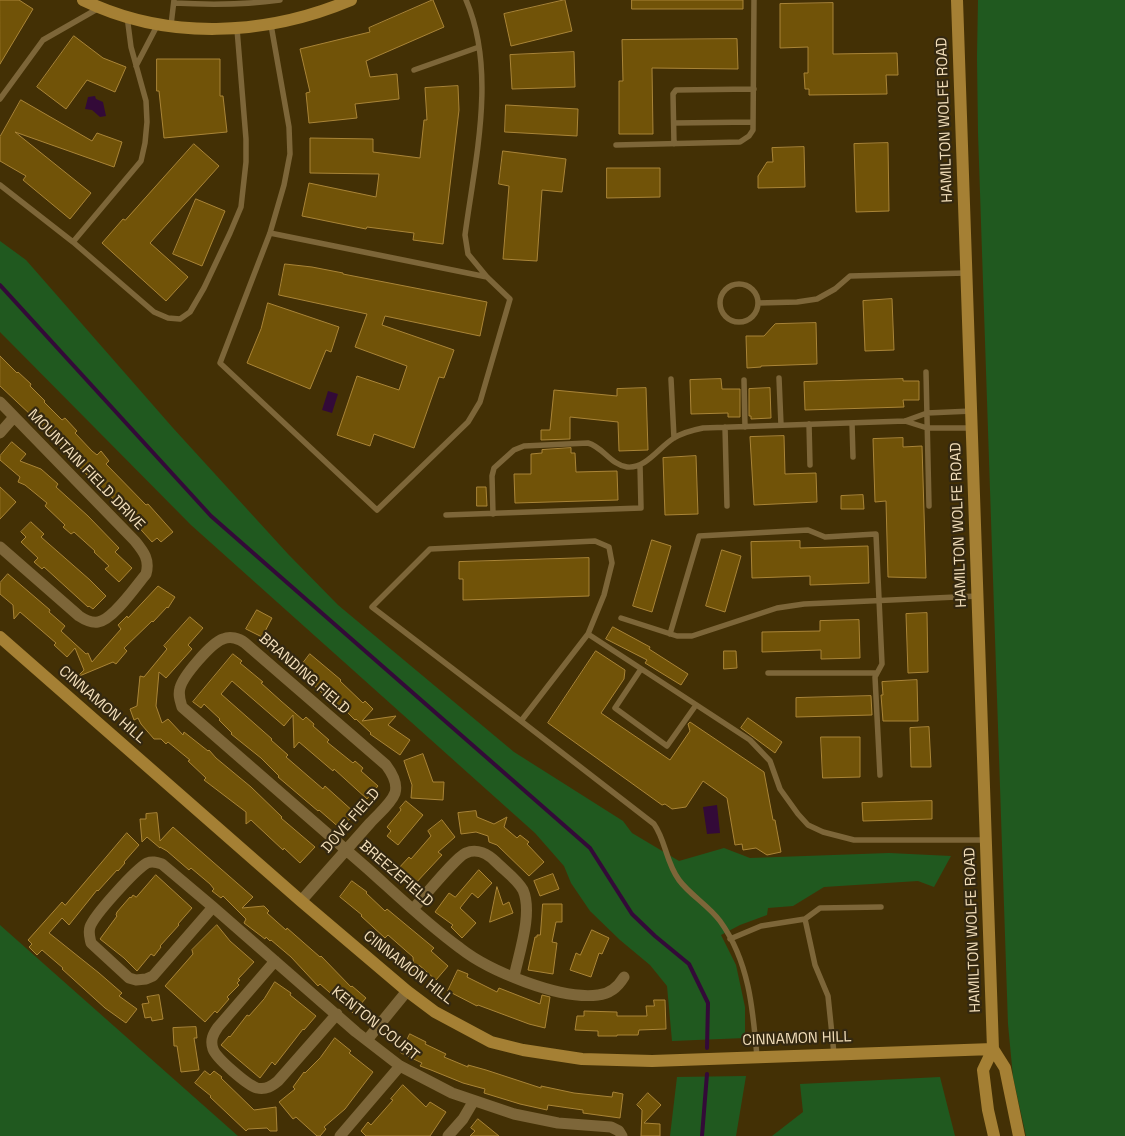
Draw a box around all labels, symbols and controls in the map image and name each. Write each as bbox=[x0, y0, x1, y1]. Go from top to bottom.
street label: HAMILTON WOLFE ROAD bbox=[933, 37, 957, 203]
street label: MOUNTAIN FIELD DRIVE bbox=[24, 406, 148, 534]
street label: HAMILTON WOLFE ROAD bbox=[947, 442, 971, 608]
street label: BRANDING FIELD bbox=[255, 630, 353, 718]
street label: CINNAMON HILL bbox=[55, 662, 149, 748]
street label: DOVE FIELD bbox=[318, 785, 384, 857]
street label: BREEZEFIELD bbox=[355, 837, 437, 911]
street label: HAMILTON WOLFE ROAD bbox=[961, 847, 985, 1013]
street label: CINNAMON HILL bbox=[359, 927, 457, 1009]
street label: KENTON COURT bbox=[328, 983, 422, 1065]
street label: CINNAMON HILL bbox=[742, 1028, 852, 1050]

